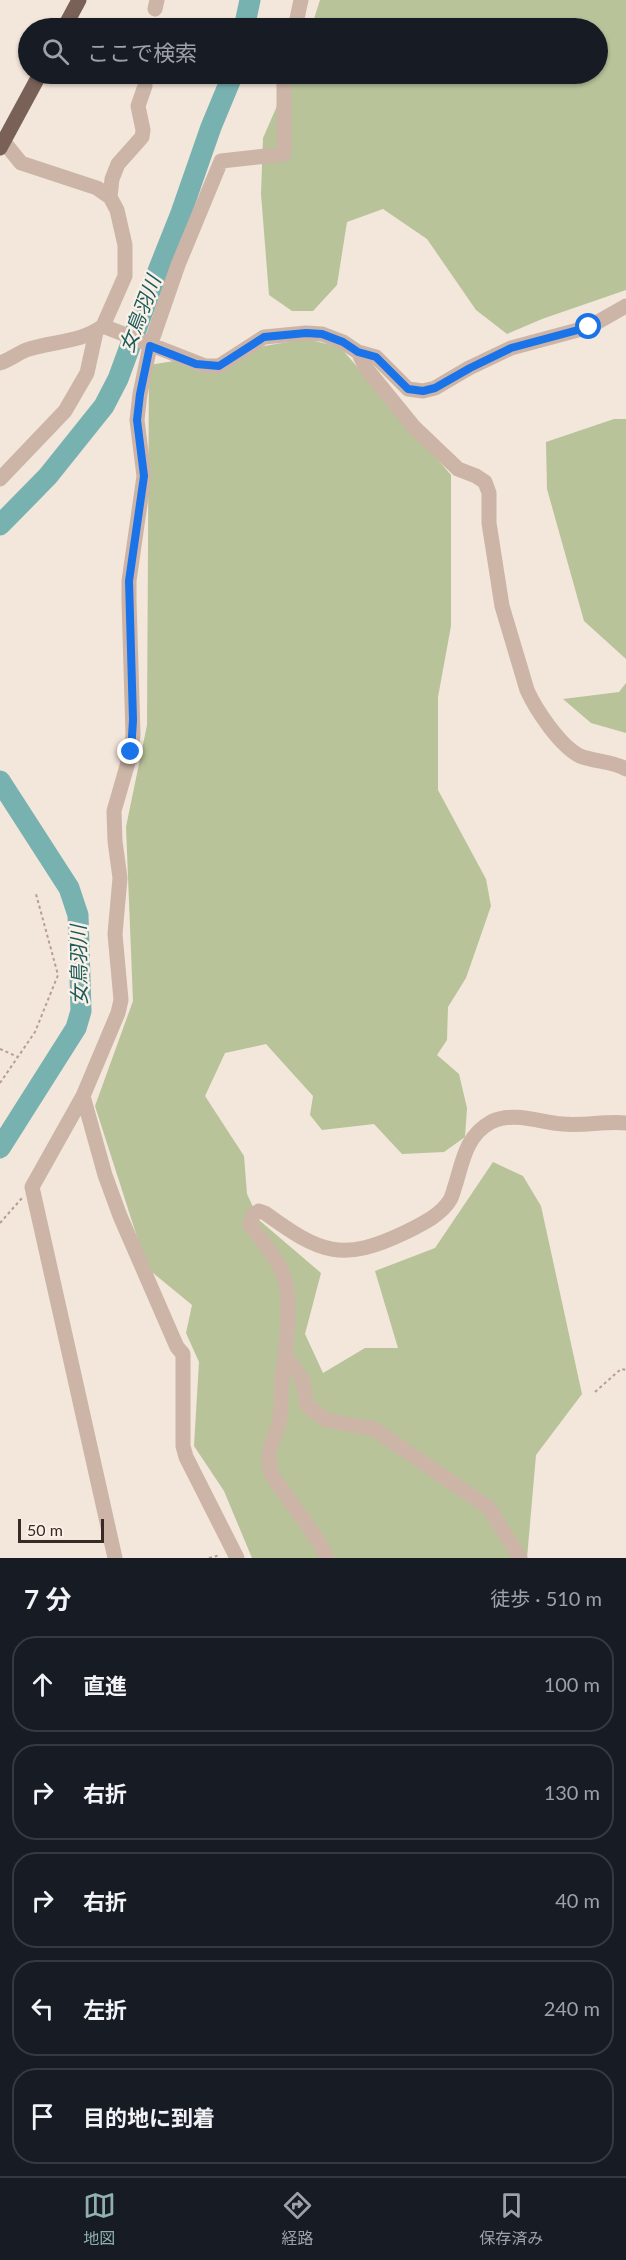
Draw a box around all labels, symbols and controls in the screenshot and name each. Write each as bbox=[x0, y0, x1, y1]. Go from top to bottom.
search box bbox=[18, 18, 608, 84]
icon: search bbox=[39, 35, 72, 68]
text: ここで検索 bbox=[87, 39, 197, 66]
water label: 女鳥羽川 bbox=[114, 270, 165, 355]
route start bbox=[575, 313, 601, 339]
route end bbox=[117, 738, 143, 764]
water label: 女鳥羽川 bbox=[65, 923, 91, 1005]
scale bar bbox=[18, 1516, 104, 1544]
text: 50 m bbox=[27, 1520, 63, 1539]
text: 7 分 bbox=[24, 1583, 71, 1615]
text: 徒歩 · 510 m bbox=[490, 1586, 602, 1610]
icon: ahead bbox=[26, 1668, 59, 1701]
text: 直進 bbox=[83, 1672, 127, 1699]
text: 100 m bbox=[544, 1672, 600, 1696]
icon: right bbox=[26, 1776, 59, 1809]
text: 右折 bbox=[83, 1780, 127, 1807]
text: 130 m bbox=[544, 1780, 600, 1804]
icon: right bbox=[26, 1884, 59, 1917]
text: 右折 bbox=[83, 1888, 127, 1915]
text: 40 m bbox=[555, 1888, 600, 1912]
icon: left bbox=[26, 1992, 59, 2025]
text: 左折 bbox=[83, 1996, 127, 2023]
text: 240 m bbox=[544, 1996, 600, 2020]
icon: arrive bbox=[26, 2100, 59, 2133]
text: 目的地に到着 bbox=[83, 2104, 215, 2131]
tab: 地図 bbox=[83, 2189, 116, 2249]
tab: 経路 bbox=[281, 2189, 314, 2249]
tab: 保存済み bbox=[479, 2189, 543, 2249]

